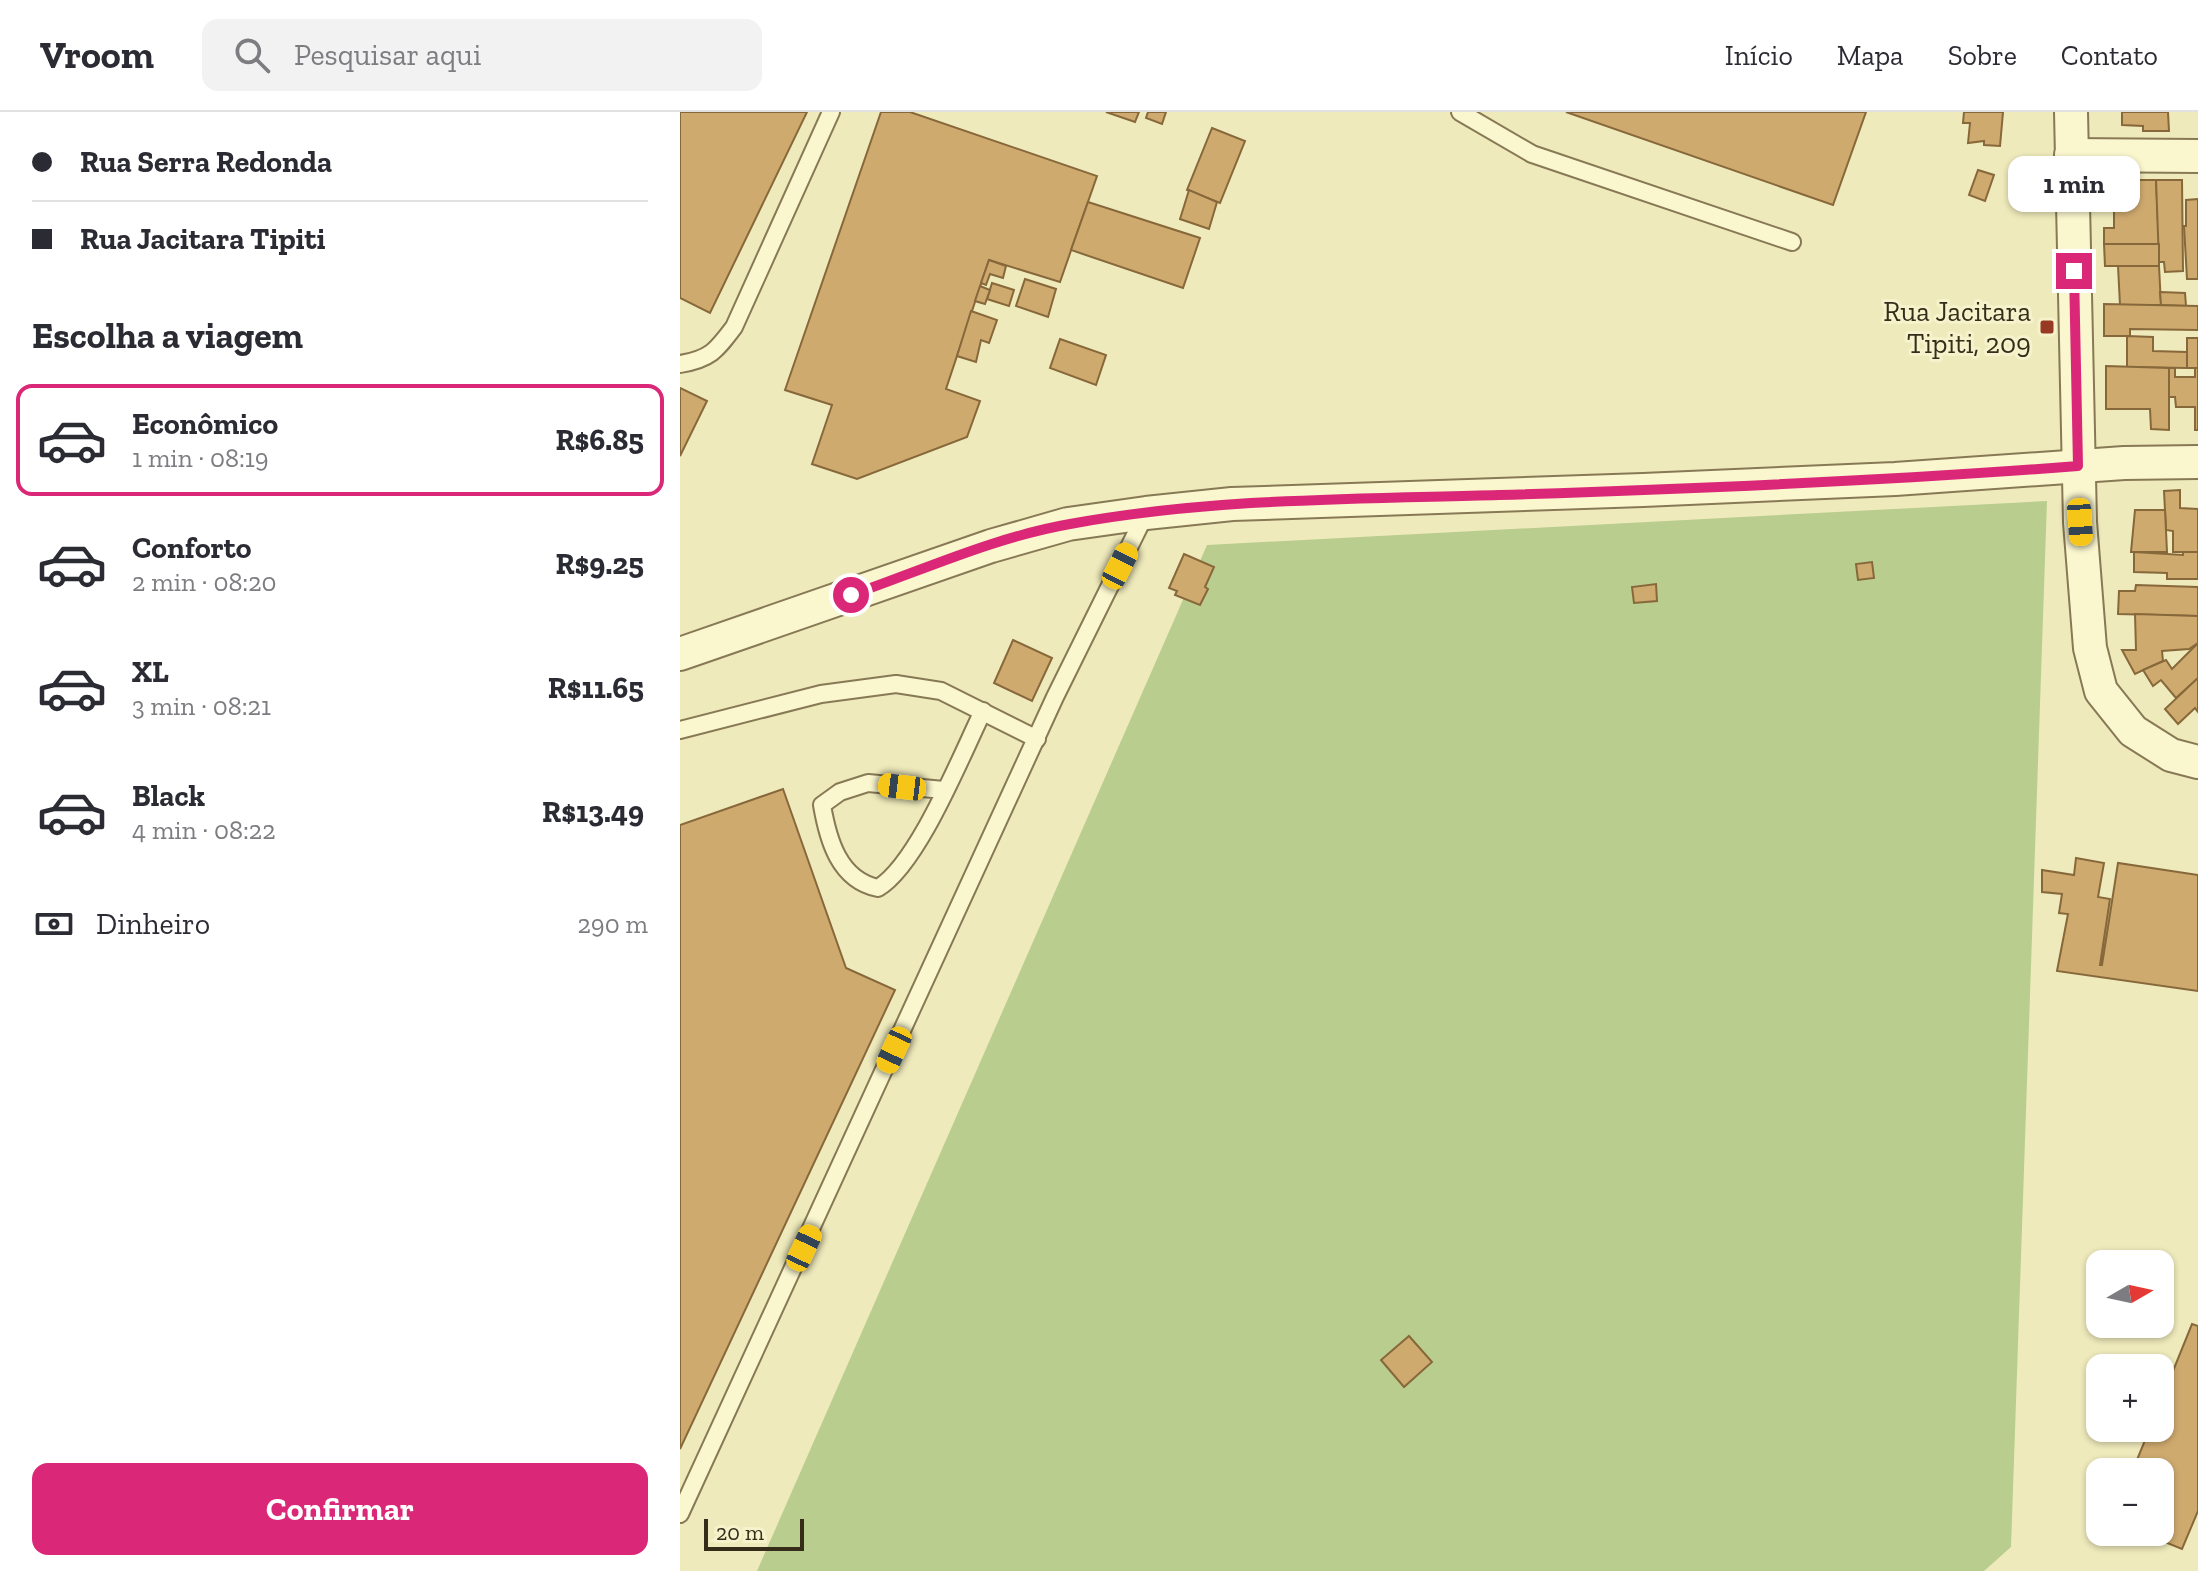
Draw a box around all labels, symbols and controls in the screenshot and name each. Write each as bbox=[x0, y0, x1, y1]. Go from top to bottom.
search box bbox=[202, 19, 762, 91]
text: Vroom bbox=[40, 32, 154, 78]
icon: search bbox=[230, 33, 274, 77]
text: Pesquisar aqui bbox=[294, 37, 481, 73]
text: Início bbox=[1725, 39, 1793, 72]
text: Mapa bbox=[1837, 39, 1904, 72]
text: Sobre bbox=[1948, 39, 2017, 72]
text: Contato bbox=[2061, 39, 2158, 72]
text: Rua Serra Redonda bbox=[80, 144, 332, 180]
callout: 1 min bbox=[2008, 155, 2140, 211]
text: 1 min bbox=[2043, 168, 2105, 200]
text: Rua Jacitara Tipiti bbox=[80, 221, 325, 257]
route end bbox=[2056, 253, 2092, 289]
place label: Rua Jacitara Tipiti, 209 bbox=[1883, 295, 2031, 360]
text: Escolha a viagem bbox=[32, 314, 303, 357]
marker: Rua Jacitara Tipiti, 209 bbox=[2038, 318, 2056, 336]
icon: car bbox=[36, 404, 108, 476]
text: Econômico bbox=[132, 406, 278, 442]
text: R$6.85 bbox=[555, 422, 644, 458]
text: 1 min · 08:19 bbox=[132, 442, 269, 474]
car bbox=[2066, 497, 2094, 547]
icon: car bbox=[36, 528, 108, 600]
text: Conforto bbox=[132, 530, 251, 566]
car bbox=[1098, 539, 1142, 593]
text: R$9.25 bbox=[555, 546, 644, 582]
text: 2 min · 08:20 bbox=[132, 566, 277, 598]
route start bbox=[833, 577, 869, 613]
icon: car bbox=[36, 652, 108, 724]
text: XL bbox=[132, 654, 169, 690]
text: R$11.65 bbox=[548, 670, 644, 706]
text: 3 min · 08:21 bbox=[132, 690, 271, 722]
car bbox=[877, 772, 927, 802]
icon: car bbox=[36, 776, 108, 848]
text: Black bbox=[132, 778, 205, 814]
text: R$13.49 bbox=[542, 794, 644, 830]
text: 4 min · 08:22 bbox=[132, 814, 276, 846]
icon: cash bbox=[32, 902, 76, 946]
text: Dinheiro bbox=[96, 906, 210, 942]
text: 290 m bbox=[577, 908, 648, 940]
car bbox=[873, 1023, 915, 1077]
car bbox=[783, 1221, 825, 1275]
north arrow bbox=[2086, 1250, 2174, 1338]
map controls bbox=[2086, 1250, 2174, 1546]
button: + bbox=[2086, 1354, 2174, 1442]
button: − bbox=[2086, 1458, 2174, 1546]
button: Confirmar bbox=[32, 1463, 648, 1555]
scale bar bbox=[704, 1515, 804, 1551]
text: 20 m bbox=[716, 1519, 764, 1546]

